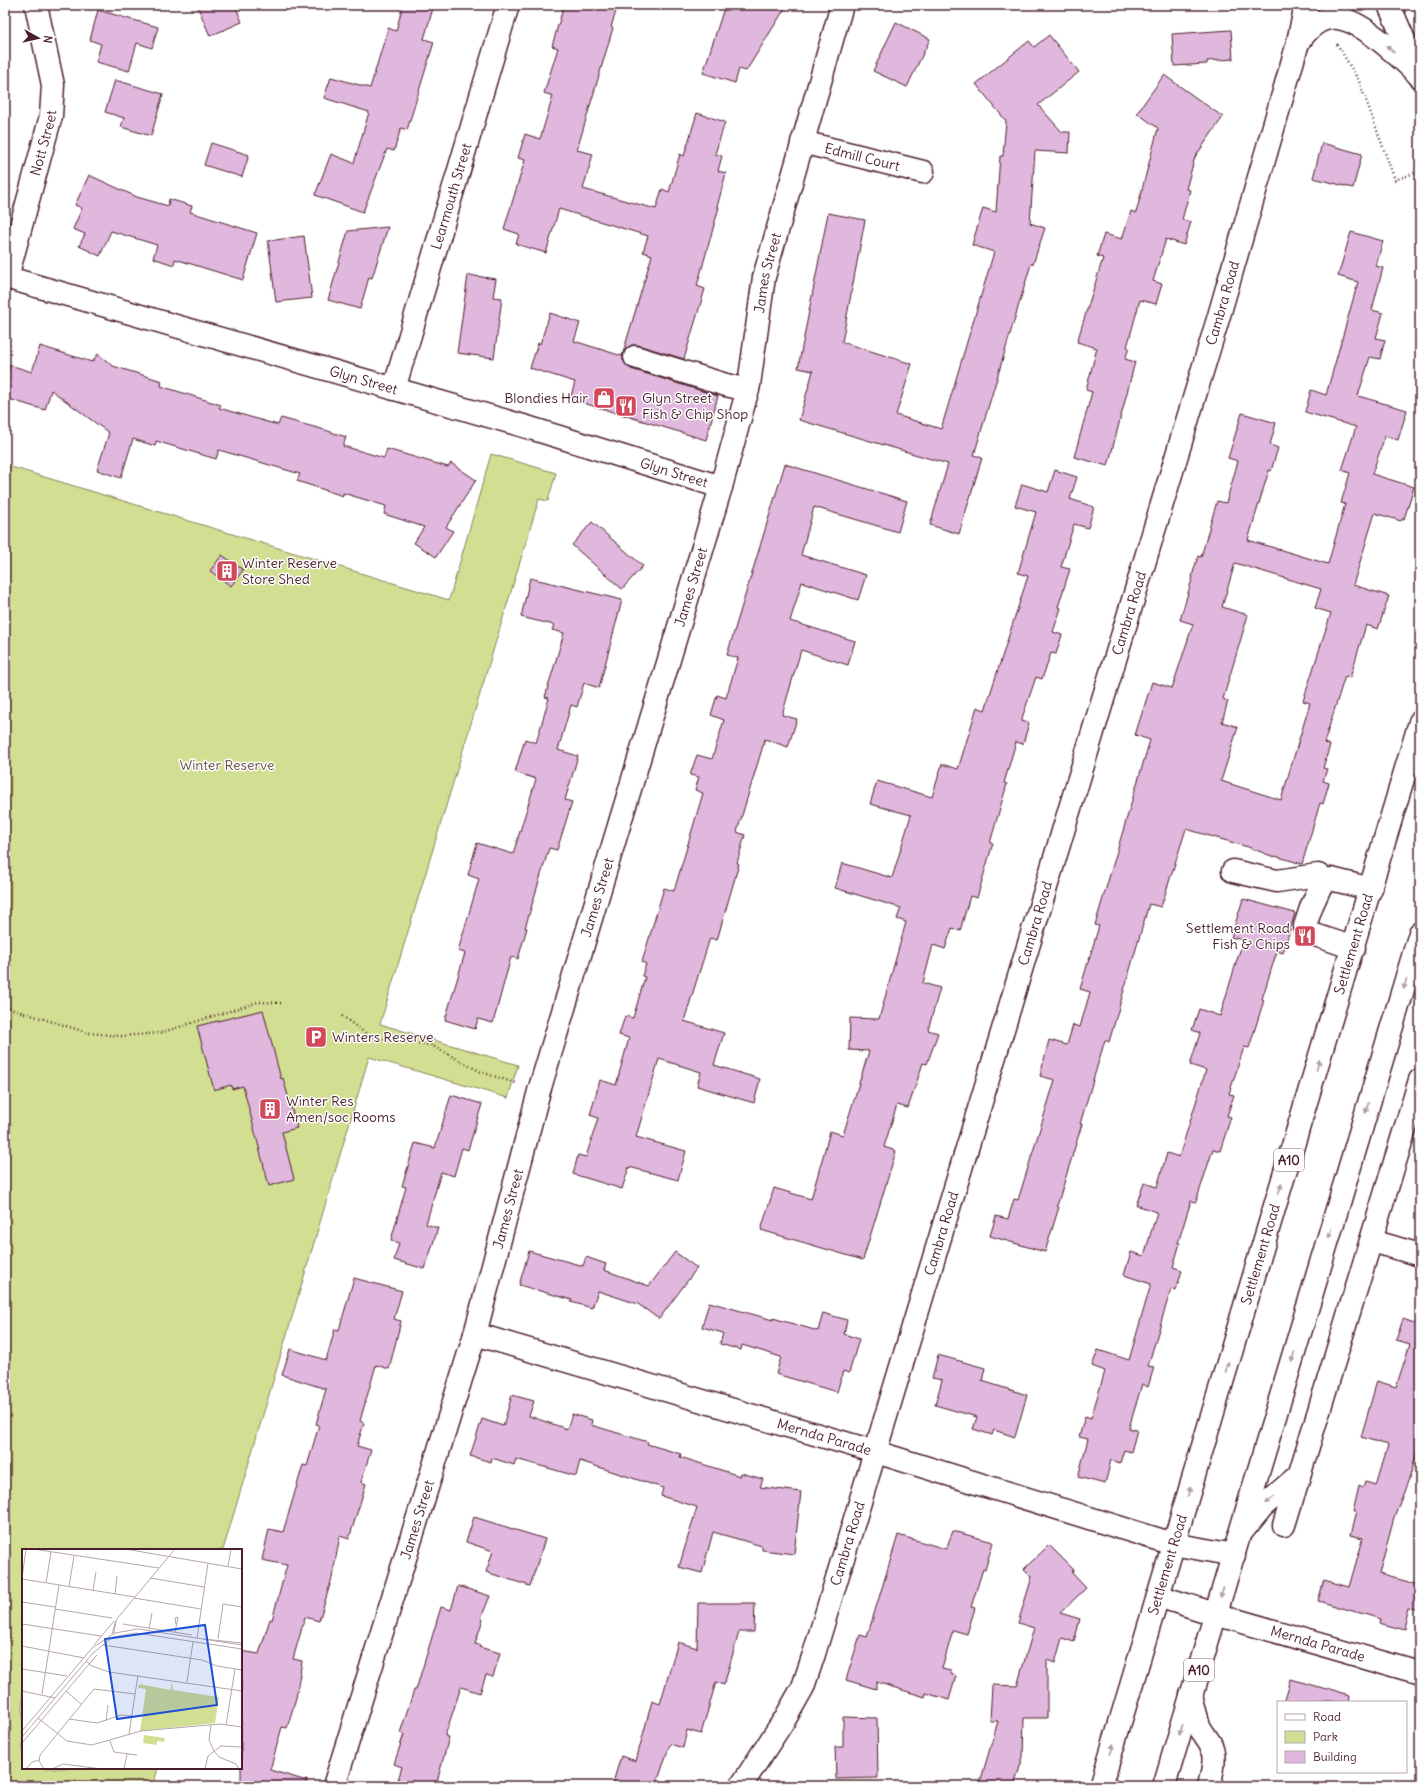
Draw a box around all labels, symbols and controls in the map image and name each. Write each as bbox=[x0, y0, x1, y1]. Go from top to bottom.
north arrow bbox=[18, 18, 58, 58]
text: N bbox=[40, 35, 55, 44]
one-way arrow bbox=[1385, 44, 1396, 53]
street label: Nott Street bbox=[26, 109, 60, 178]
street label: Edmill Court bbox=[823, 139, 902, 175]
street label: Learmouth Street bbox=[427, 141, 476, 252]
street label: James Street bbox=[750, 230, 785, 314]
street label: Cambra Road bbox=[1202, 259, 1243, 347]
street label: Glyn Street bbox=[327, 362, 400, 398]
shop icon: Blondies Hair bbox=[591, 385, 617, 411]
place label: Blondies Hair bbox=[504, 389, 588, 407]
place label: Glyn Street Fish & Chip Shop bbox=[642, 389, 748, 423]
restaurant icon: Glyn Street Fish & Chip Shop bbox=[613, 393, 639, 419]
street label: Glyn Street bbox=[638, 454, 710, 491]
street label: James Street bbox=[670, 545, 711, 629]
place label: Winter Reserve Store Shed bbox=[242, 554, 337, 588]
building icon: Winter Reserve Store Shed bbox=[214, 558, 240, 584]
street label: Cambra Road bbox=[1108, 569, 1150, 657]
park label: Winter Reserve bbox=[179, 756, 275, 774]
street label: James Street bbox=[577, 855, 618, 939]
street label: Cambra Road bbox=[1014, 879, 1056, 968]
street label: Settlement Road bbox=[1330, 892, 1377, 997]
place label: Settlement Road Fish & Chips bbox=[1186, 919, 1290, 953]
restaurant icon: Settlement Road Fish & Chips bbox=[1292, 923, 1318, 949]
one-way arrow bbox=[1402, 978, 1408, 990]
parking icon: Winters Reserve bbox=[303, 1024, 329, 1050]
place label: Winters Reserve bbox=[332, 1028, 434, 1046]
one-way arrow bbox=[1315, 1059, 1321, 1071]
place label: Winter Res Amen/soc Rooms bbox=[286, 1092, 396, 1126]
building icon: Winter Res Amen/soc Rooms bbox=[257, 1096, 283, 1122]
one-way arrow bbox=[1364, 1102, 1370, 1114]
road number: A10 bbox=[1274, 1149, 1304, 1171]
street label: James Street bbox=[489, 1167, 527, 1251]
one-way arrow bbox=[1277, 1183, 1283, 1195]
street label: Cambra Road bbox=[920, 1189, 962, 1278]
street label: Settlement Road bbox=[1237, 1202, 1284, 1307]
one-way arrow bbox=[1327, 1227, 1333, 1239]
one-way arrow bbox=[1290, 1351, 1296, 1363]
one-way arrow bbox=[1224, 1361, 1230, 1373]
street label: Mernda Parade bbox=[775, 1414, 874, 1459]
street label: James Street bbox=[396, 1478, 438, 1561]
one-way arrow bbox=[1186, 1486, 1192, 1498]
one-way arrow bbox=[1265, 1496, 1276, 1505]
street label: Cambra Road bbox=[826, 1499, 869, 1588]
street label: Settlement Road bbox=[1144, 1512, 1191, 1617]
inset map bbox=[22, 1549, 242, 1769]
one-way arrow bbox=[1219, 1586, 1225, 1598]
street label: Mernda Parade bbox=[1268, 1621, 1367, 1666]
road number: A10 bbox=[1184, 1659, 1214, 1681]
legend bbox=[1277, 1701, 1407, 1773]
text: Road bbox=[1313, 1709, 1341, 1724]
one-way arrow bbox=[1178, 1724, 1184, 1736]
text: Park bbox=[1313, 1729, 1338, 1744]
one-way arrow bbox=[1109, 1742, 1115, 1754]
text: Building bbox=[1313, 1749, 1357, 1764]

